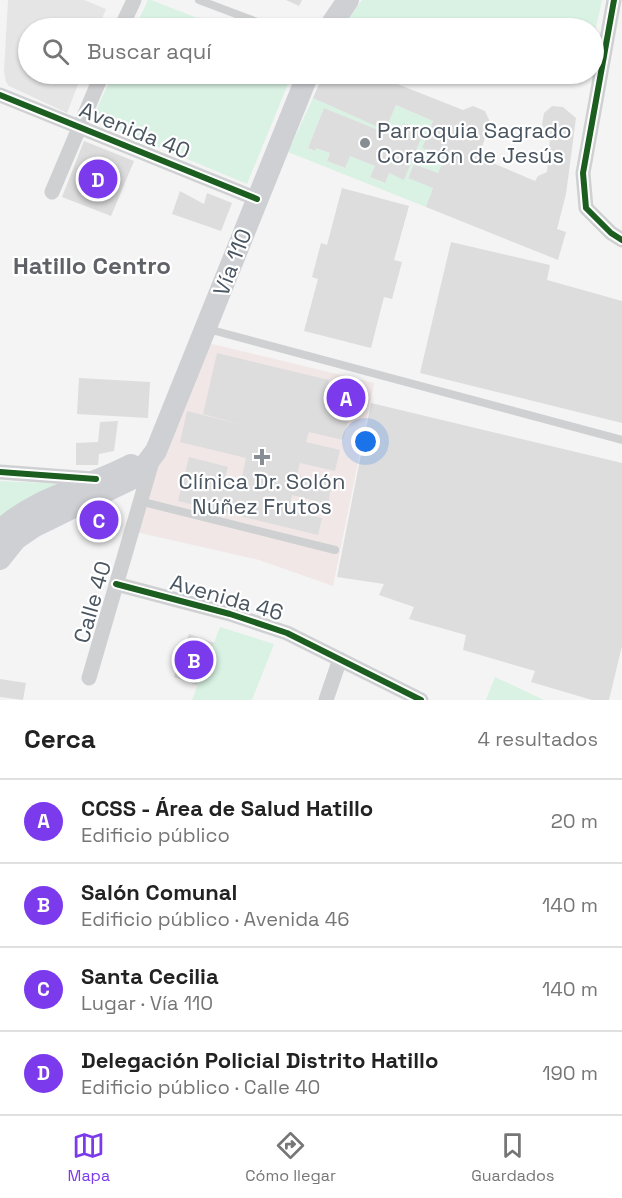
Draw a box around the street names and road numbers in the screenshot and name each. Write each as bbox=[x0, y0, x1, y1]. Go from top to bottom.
street label: Avenida 40 bbox=[75, 95, 195, 165]
street label: Vía 110 bbox=[206, 224, 258, 300]
street label: Calle 40 bbox=[67, 558, 117, 646]
street label: Avenida 46 bbox=[167, 567, 287, 627]

